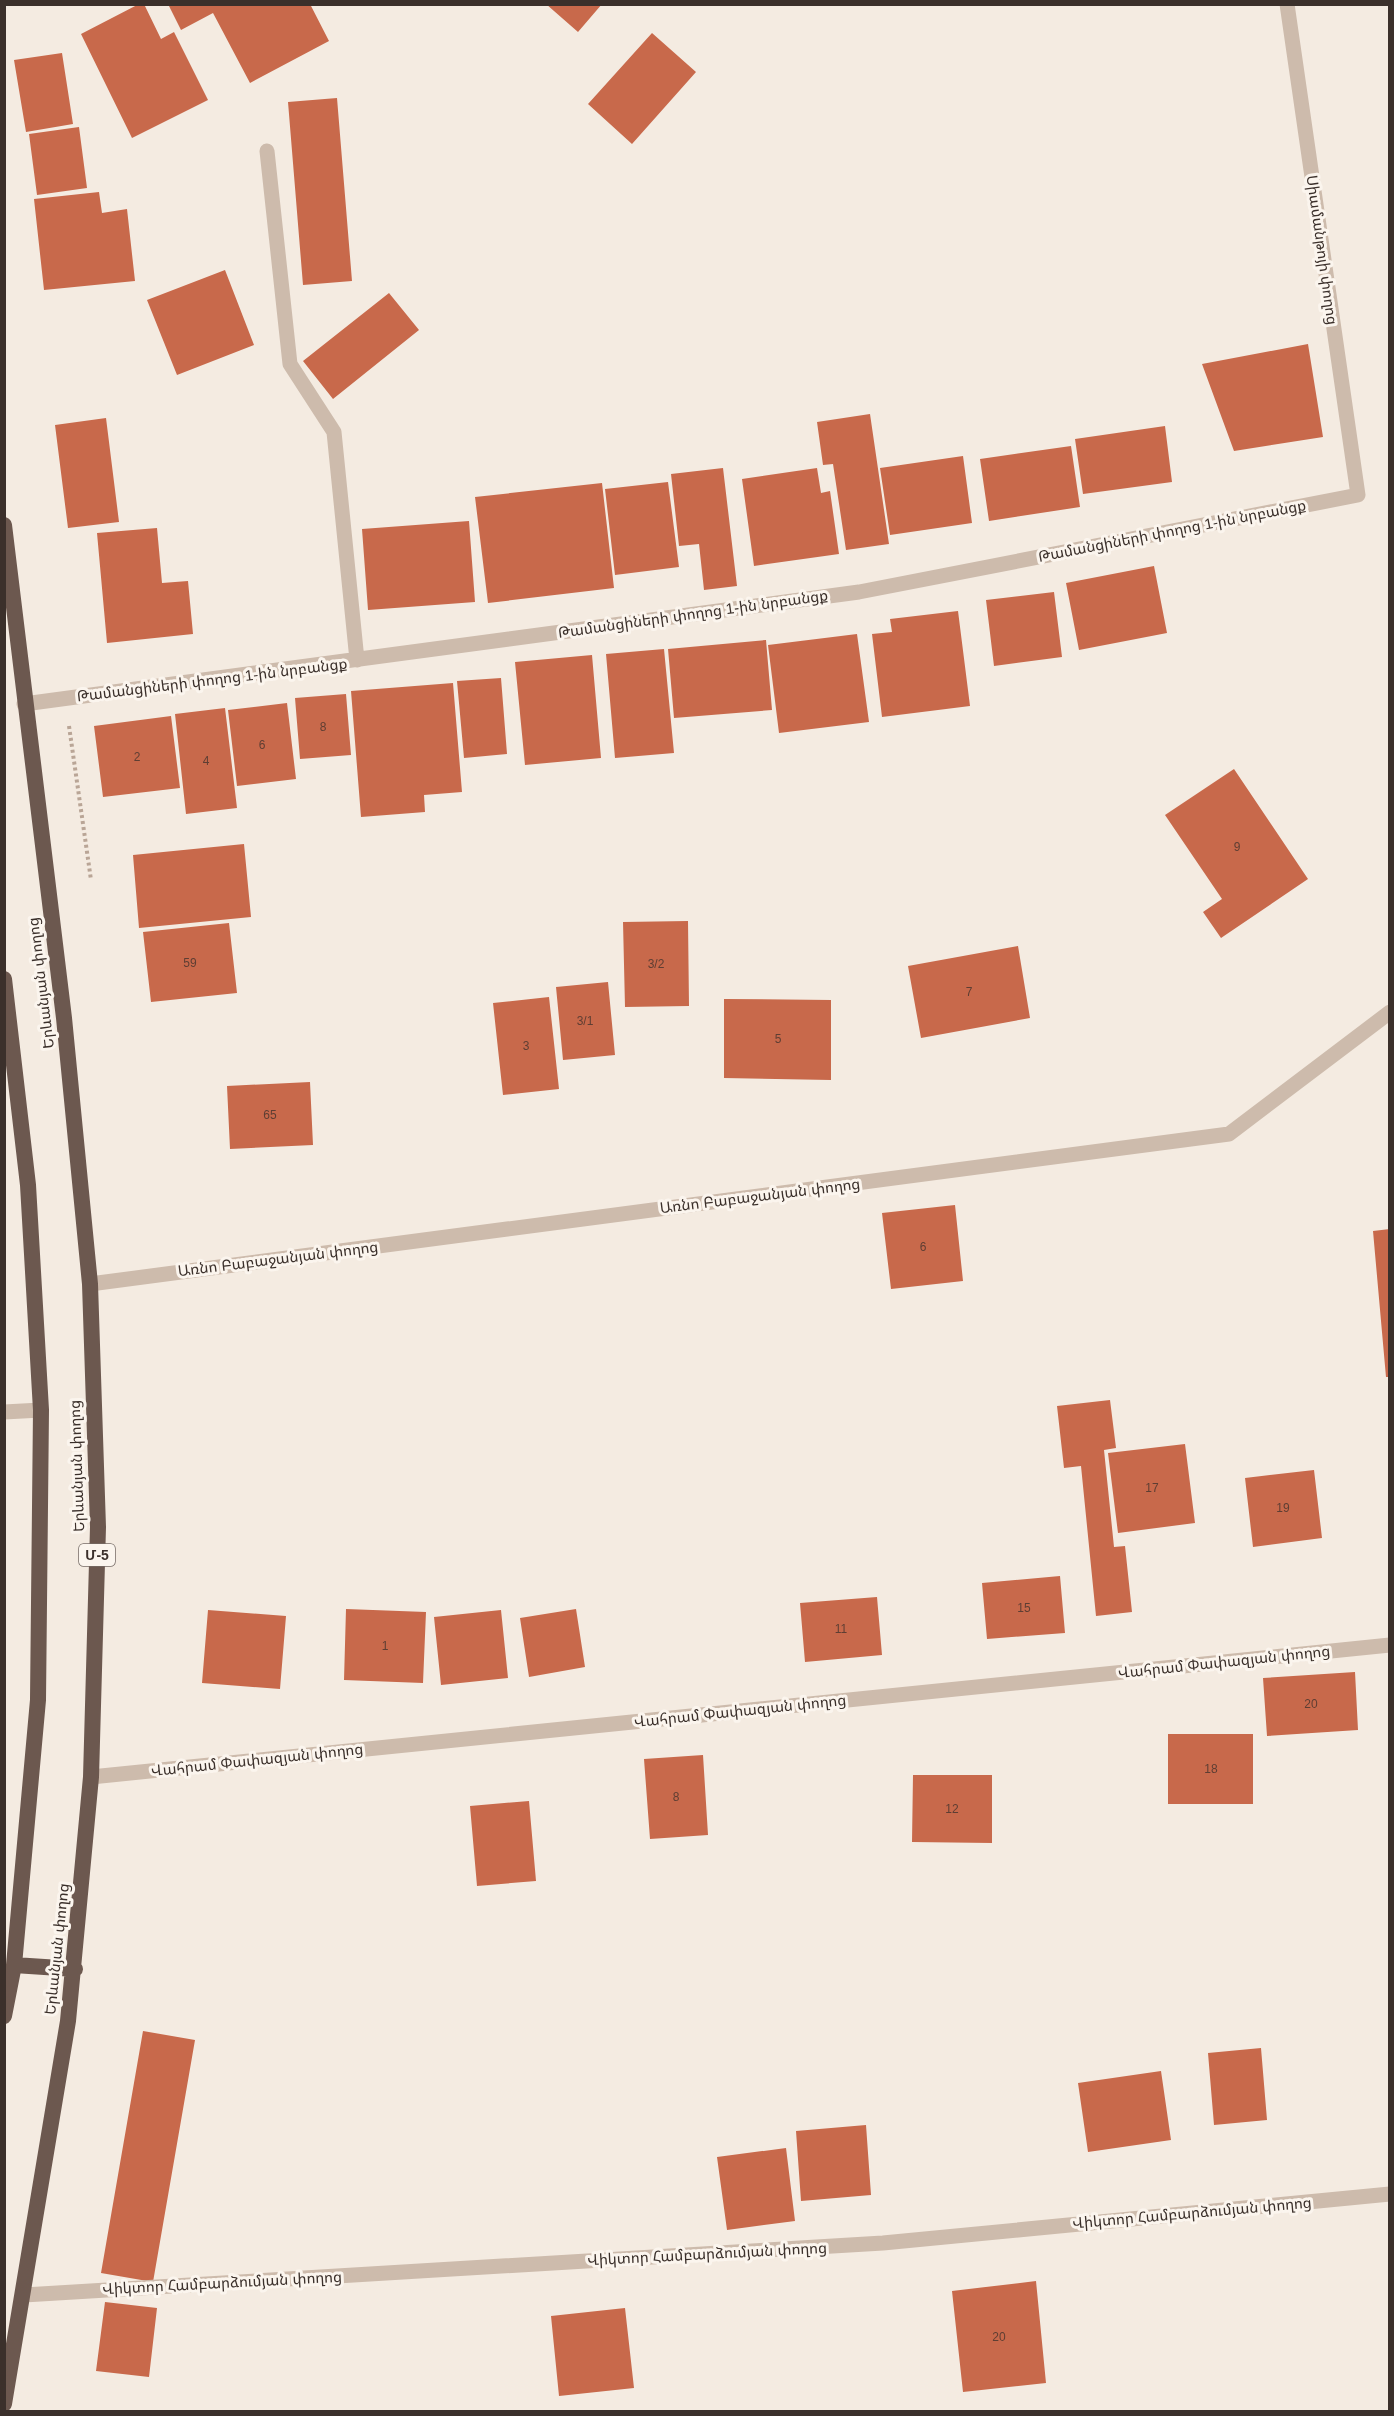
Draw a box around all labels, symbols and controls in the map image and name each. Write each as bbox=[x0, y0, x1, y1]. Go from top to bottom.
street label: Սիամանթոյի փողոց bbox=[1303, 174, 1341, 326]
street label: Թամանցիների փողոց 1-ին նրբանցք bbox=[1037, 496, 1307, 566]
street label: Թամանցիների փողոց 1-ին նրբանցք bbox=[557, 586, 829, 642]
street label: Թամանցիների փողոց 1-ին նրբանցք bbox=[76, 654, 348, 706]
house number: 8 bbox=[320, 720, 327, 734]
house number: 6 bbox=[259, 738, 266, 752]
house number: 2 bbox=[134, 750, 141, 764]
house number: 4 bbox=[203, 754, 210, 768]
house number: 9 bbox=[1234, 840, 1241, 854]
street label: Երևանյան փողոց bbox=[24, 916, 58, 1050]
house number: 59 bbox=[183, 956, 197, 970]
house number: 3/2 bbox=[648, 957, 665, 971]
house number: 7 bbox=[966, 985, 973, 999]
house number: 3/1 bbox=[577, 1014, 594, 1028]
house number: 5 bbox=[775, 1032, 782, 1046]
house number: 3 bbox=[523, 1039, 530, 1053]
house number: 65 bbox=[263, 1108, 277, 1122]
street label: Առնո Բաբաջանյան փողոց bbox=[659, 1175, 861, 1217]
street label: Առնո Բաբաջանյան փողոց bbox=[177, 1238, 379, 1280]
house number: 6 bbox=[920, 1240, 927, 1254]
street label: Երևանյան փողոց bbox=[66, 1400, 88, 1532]
house number: 17 bbox=[1145, 1481, 1159, 1495]
house number: 19 bbox=[1276, 1501, 1290, 1515]
road number: Մ-5 bbox=[79, 1544, 115, 1566]
house number: 15 bbox=[1017, 1601, 1031, 1615]
house number: 11 bbox=[835, 1622, 848, 1636]
house number: 1 bbox=[382, 1639, 389, 1653]
street label: Վահրամ Փափազյան փողոց bbox=[1117, 1642, 1331, 1682]
street label: Վահրամ Փափազյան փողոց bbox=[633, 1691, 847, 1731]
house number: 20 bbox=[1304, 1697, 1318, 1711]
street label: Վահրամ Փափազյան փողոց bbox=[150, 1740, 364, 1780]
house number: 18 bbox=[1204, 1762, 1218, 1776]
house number: 8 bbox=[673, 1790, 680, 1804]
house number: 12 bbox=[945, 1802, 959, 1816]
street label: Երևանյան փողոց bbox=[41, 1882, 73, 2016]
street label: Վիկտոր Համբարձումյան փողոց bbox=[1072, 2194, 1312, 2232]
street label: Վիկտոր Համբարձումյան փողոց bbox=[587, 2239, 827, 2269]
street label: Վիկտոր Համբարձումյան փողոց bbox=[102, 2268, 342, 2298]
house number: 20 bbox=[992, 2330, 1006, 2344]

